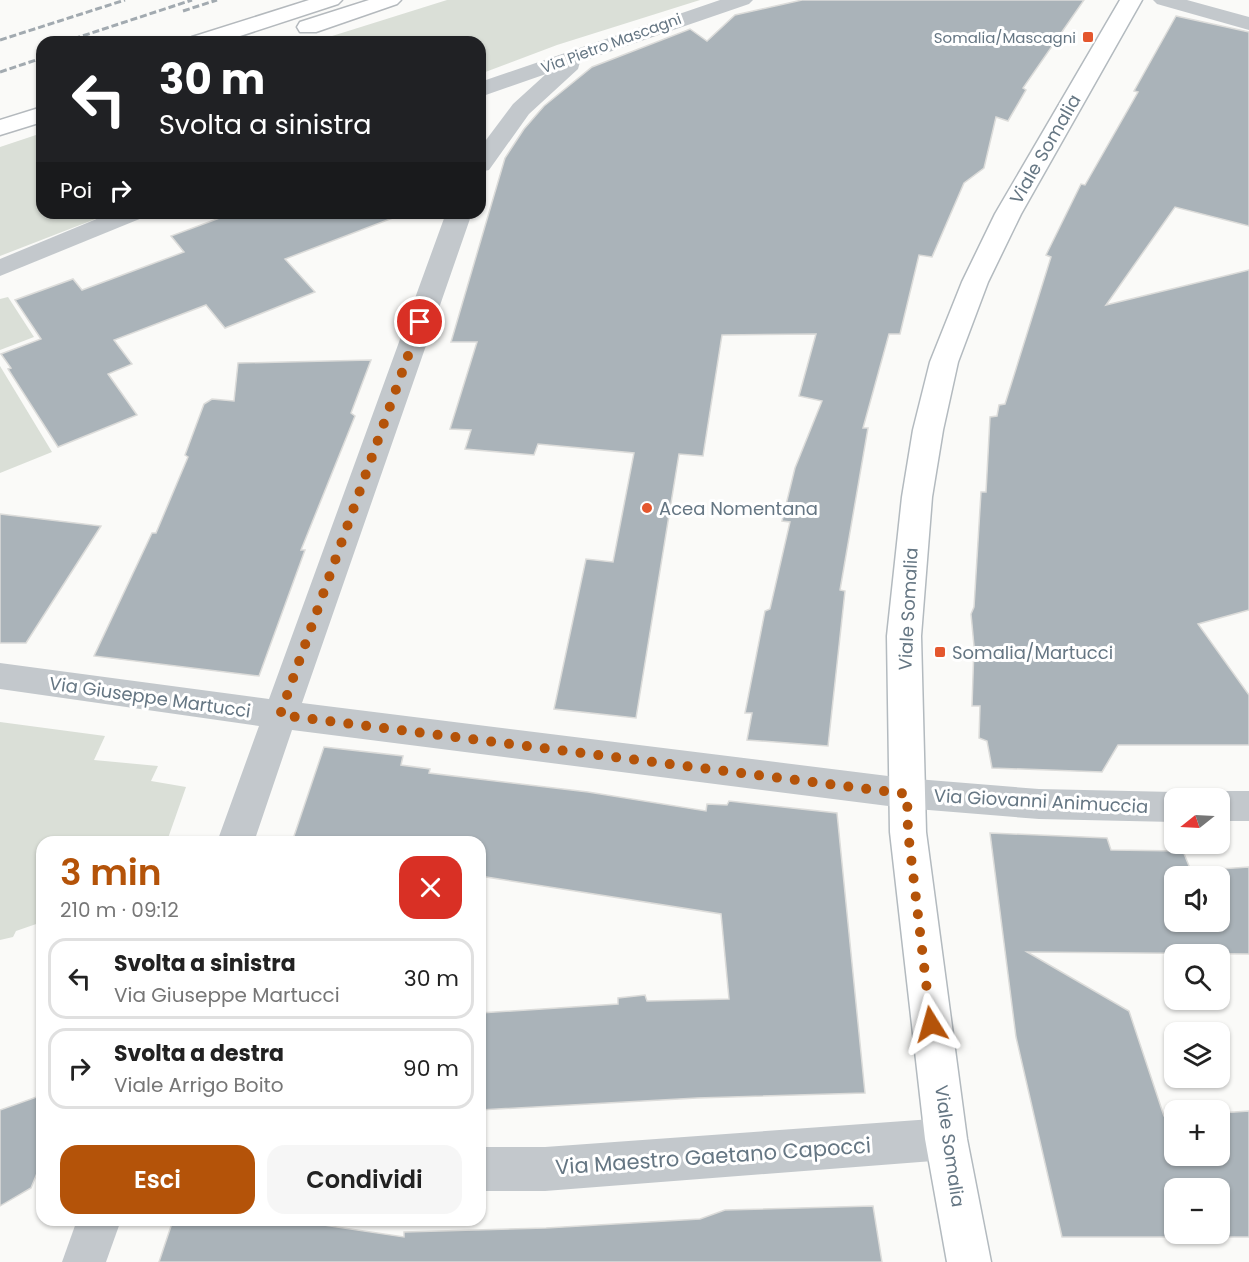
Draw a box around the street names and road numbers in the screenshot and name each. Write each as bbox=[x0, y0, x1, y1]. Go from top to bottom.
street label: Via Pietro Mascagni bbox=[538, 8, 684, 78]
street label: Viale Somalia bbox=[1003, 89, 1087, 209]
street label: Viale Somalia bbox=[892, 547, 924, 671]
street label: Via Giuseppe Martucci bbox=[48, 670, 252, 724]
street label: Via Giovanni Animuccia bbox=[933, 783, 1149, 819]
street label: Viale Somalia bbox=[929, 1083, 971, 1209]
street label: Via Maestro Gaetano Capocci bbox=[554, 1130, 872, 1182]

